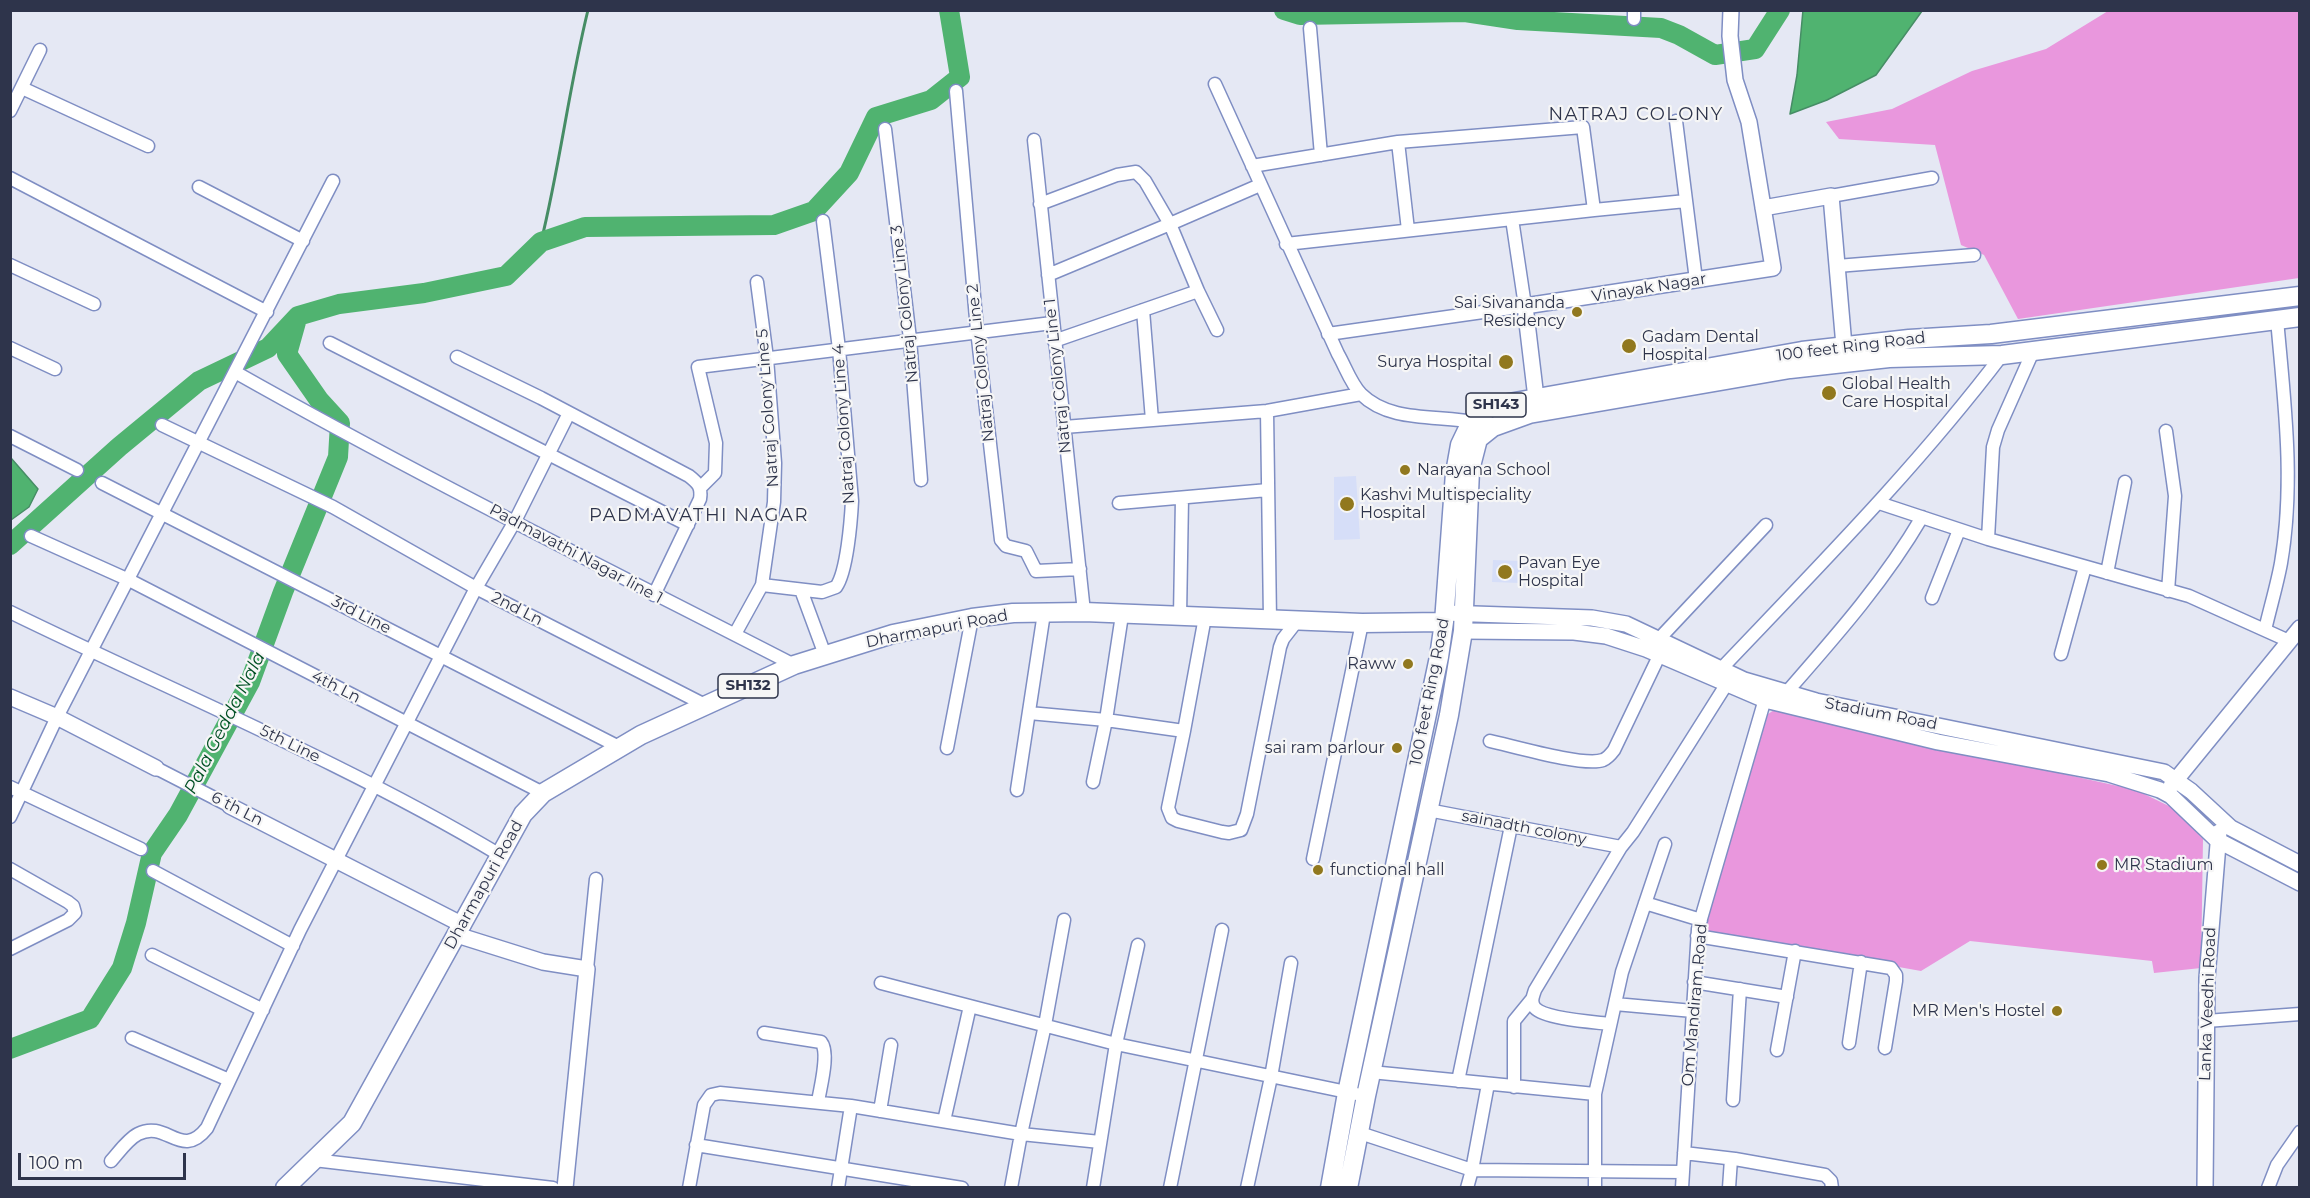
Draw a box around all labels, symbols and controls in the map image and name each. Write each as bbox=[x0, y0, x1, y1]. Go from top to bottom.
district label: NATRAJ COLONY bbox=[1548, 104, 1724, 126]
street label: Natraj Colony Line 3 bbox=[887, 224, 923, 384]
street label: Vinayak Nagar bbox=[1590, 269, 1708, 307]
street label: Natraj Colony Line 2 bbox=[963, 283, 999, 443]
place label: Sai Sivananda Residency bbox=[1454, 293, 1565, 331]
street label: Natraj Colony Line 1 bbox=[1040, 298, 1076, 454]
marker: Sai Sivananda Residency bbox=[1570, 305, 1584, 319]
place label: Gadam Dental Hospital bbox=[1642, 327, 1759, 365]
street label: Natraj Colony Line 5 bbox=[753, 328, 783, 488]
street label: 100 feet Ring Road bbox=[1775, 328, 1927, 366]
marker: Gadam Dental Hospital bbox=[1620, 337, 1638, 355]
street label: Natraj Colony Line 4 bbox=[829, 343, 859, 505]
place label: Surya Hospital bbox=[1377, 352, 1492, 372]
marker: Surya Hospital bbox=[1497, 353, 1515, 371]
place label: Global Health Care Hospital bbox=[1842, 374, 1951, 412]
marker: Global Health Care Hospital bbox=[1820, 384, 1838, 402]
road number: SH143 bbox=[1466, 393, 1526, 417]
place label: Narayana School bbox=[1417, 460, 1550, 480]
marker: Narayana School bbox=[1398, 463, 1412, 477]
place label: Kashvi Multispeciality Hospital bbox=[1360, 485, 1531, 523]
marker: Kashvi Multispeciality Hospital bbox=[1338, 495, 1356, 513]
street label: Padmavathi Nagar line 1 bbox=[486, 500, 666, 608]
district label: PADMAVATHI NAGAR bbox=[589, 505, 809, 527]
place label: Pavan Eye Hospital bbox=[1518, 553, 1600, 591]
marker: Pavan Eye Hospital bbox=[1496, 563, 1514, 581]
street label: 2nd Ln bbox=[488, 588, 546, 630]
street label: 3rd Line bbox=[328, 592, 394, 638]
street label: Dharmapuri Road bbox=[864, 606, 1010, 652]
street label: 100 feet Ring Road bbox=[1406, 616, 1454, 768]
water label: Pala Gedda Nala bbox=[180, 648, 270, 798]
place label: Raww bbox=[1347, 654, 1396, 674]
marker: Raww bbox=[1401, 657, 1415, 671]
street label: 4th Ln bbox=[308, 667, 364, 707]
road number: SH132 bbox=[718, 674, 778, 698]
street label: Stadium Road bbox=[1823, 694, 1939, 734]
street label: 5th Line bbox=[257, 721, 323, 767]
place label: sai ram parlour bbox=[1265, 738, 1385, 758]
marker: sai ram parlour bbox=[1390, 741, 1404, 755]
street label: 6 th Ln bbox=[208, 788, 266, 830]
street label: sainadth colony bbox=[1460, 807, 1588, 849]
street label: Dharmapuri Road bbox=[441, 817, 527, 953]
place label: MR Stadium bbox=[2114, 855, 2213, 875]
marker: MR Stadium bbox=[2095, 858, 2109, 872]
place label: functional hall bbox=[1330, 860, 1445, 880]
marker: functional hall bbox=[1311, 863, 1325, 877]
street label: Om Mandiram Road bbox=[1678, 923, 1712, 1087]
street label: Lanka Veedhi Road bbox=[2196, 927, 2220, 1081]
place label: MR Men's Hostel bbox=[1912, 1001, 2045, 1021]
marker: MR Men's Hostel bbox=[2050, 1004, 2064, 1018]
scale bar bbox=[21, 1141, 189, 1179]
text: 100 m bbox=[29, 1152, 83, 1174]

